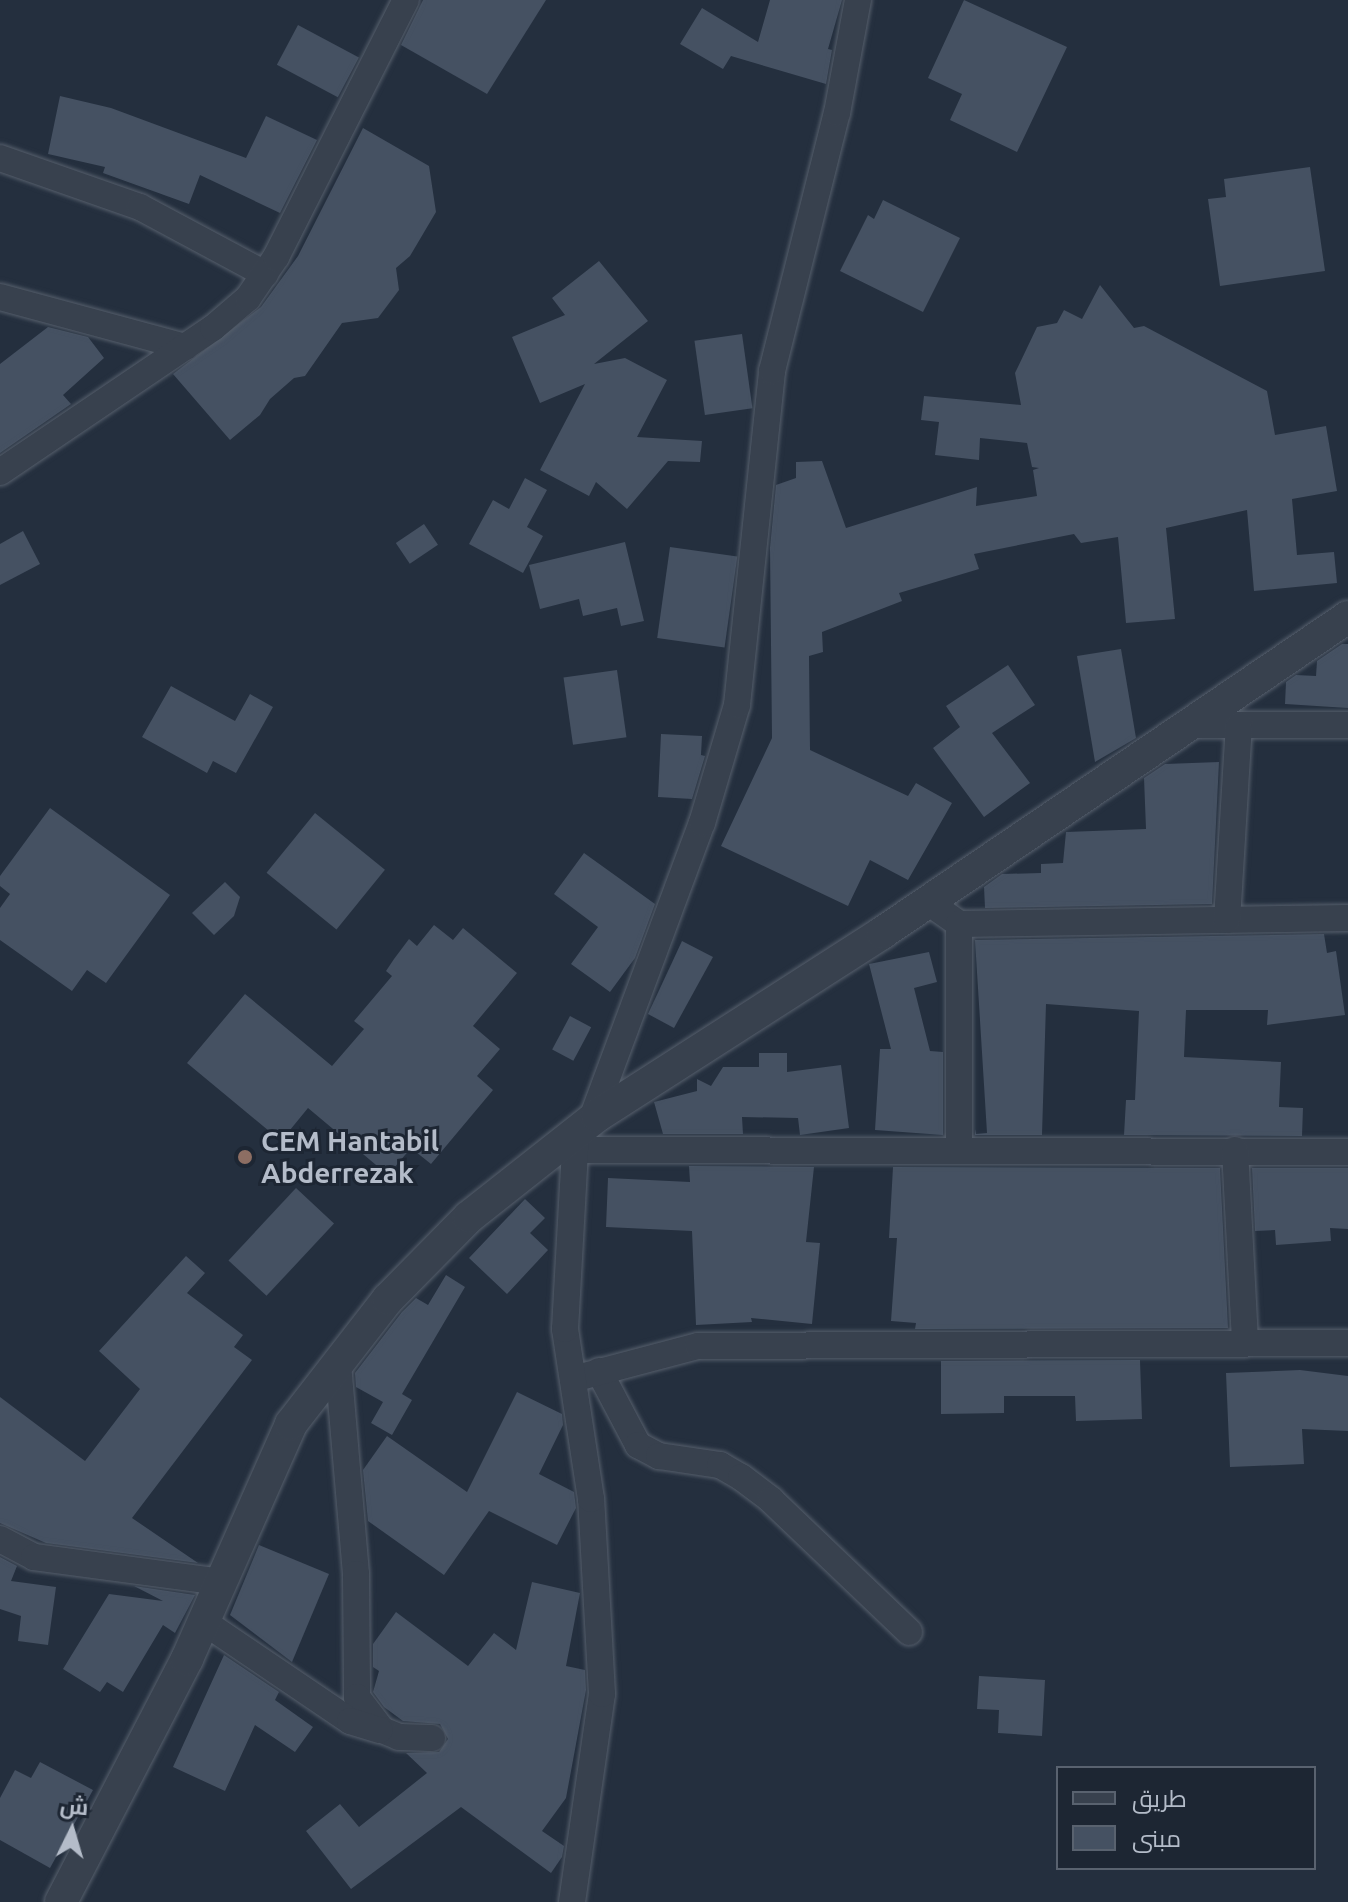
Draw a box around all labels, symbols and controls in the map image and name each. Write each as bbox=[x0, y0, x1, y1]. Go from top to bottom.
place label: CEM Hantabil Abderrezak bbox=[261, 1124, 439, 1190]
marker: CEM Hantabil Abderrezak bbox=[236, 1148, 254, 1166]
legend bbox=[1056, 1766, 1316, 1870]
text: طريق bbox=[1132, 1785, 1187, 1812]
north arrow bbox=[32, 1790, 112, 1870]
text: ش bbox=[59, 1792, 89, 1819]
text: مبنى bbox=[1132, 1825, 1181, 1852]

